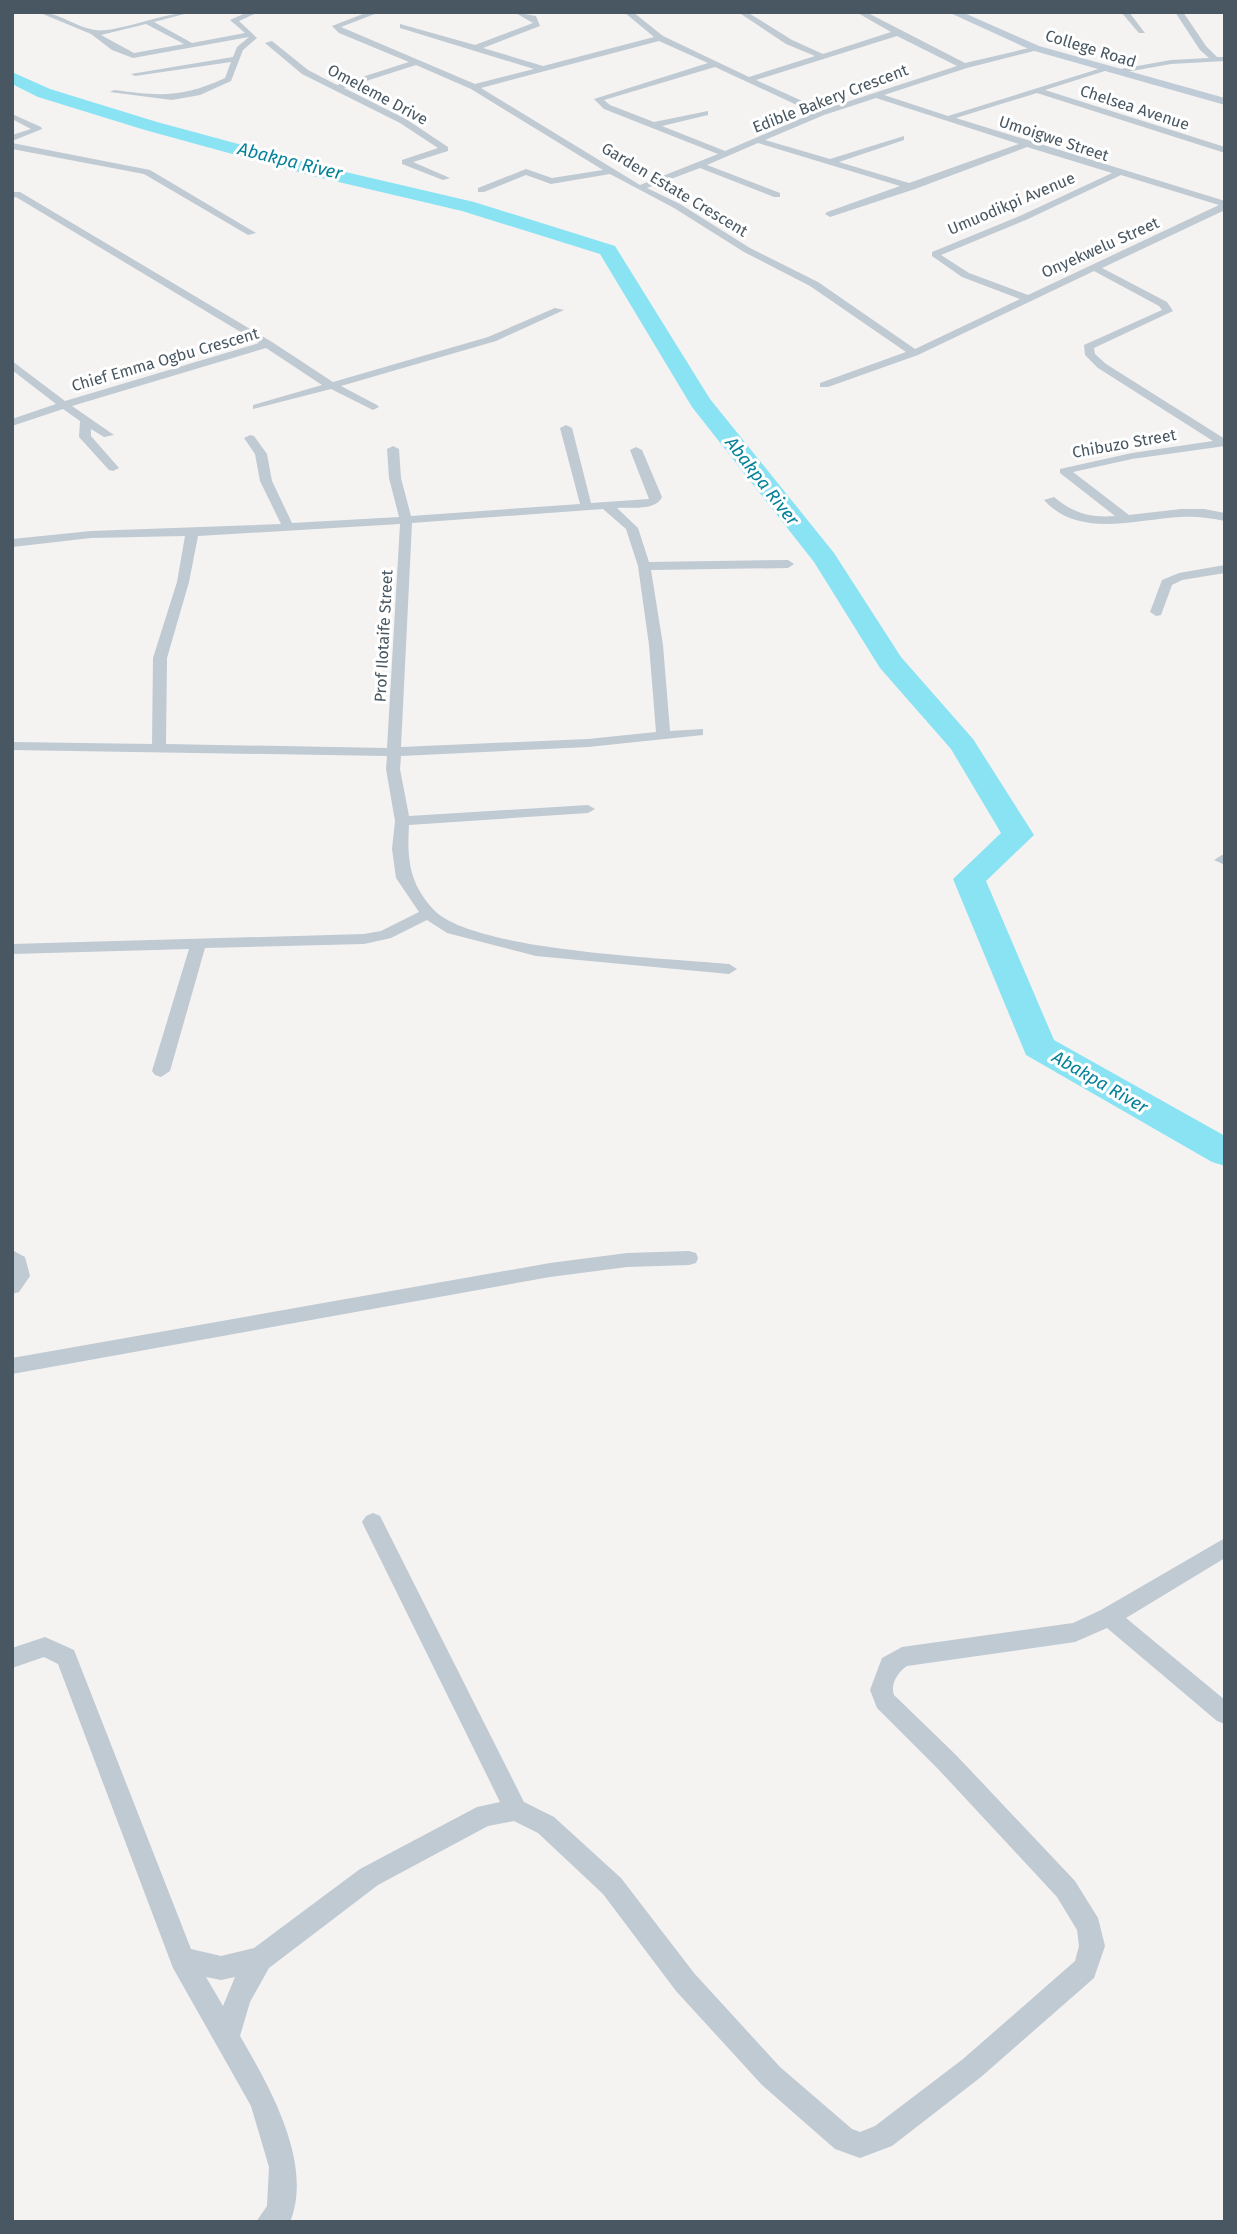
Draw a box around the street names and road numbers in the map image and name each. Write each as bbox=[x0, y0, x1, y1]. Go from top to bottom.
street label: College Road bbox=[1043, 26, 1139, 71]
street label: Omeleme Drive bbox=[324, 60, 431, 129]
street label: Edible Bakery Crescent bbox=[750, 60, 911, 137]
street label: Chelsea Avenue bbox=[1078, 81, 1192, 134]
street label: Umoigwe Street bbox=[997, 112, 1111, 165]
street label: Garden Estate Crescent bbox=[598, 138, 751, 241]
street label: Umuodikpi Avenue bbox=[945, 168, 1078, 239]
street label: Onyekwelu Street bbox=[1038, 213, 1162, 282]
street label: Chief Emma Ogbu Crescent bbox=[69, 324, 261, 395]
street label: Chibuzo Street bbox=[1071, 425, 1178, 462]
street label: Prof Ilotaife Street bbox=[371, 569, 396, 703]

